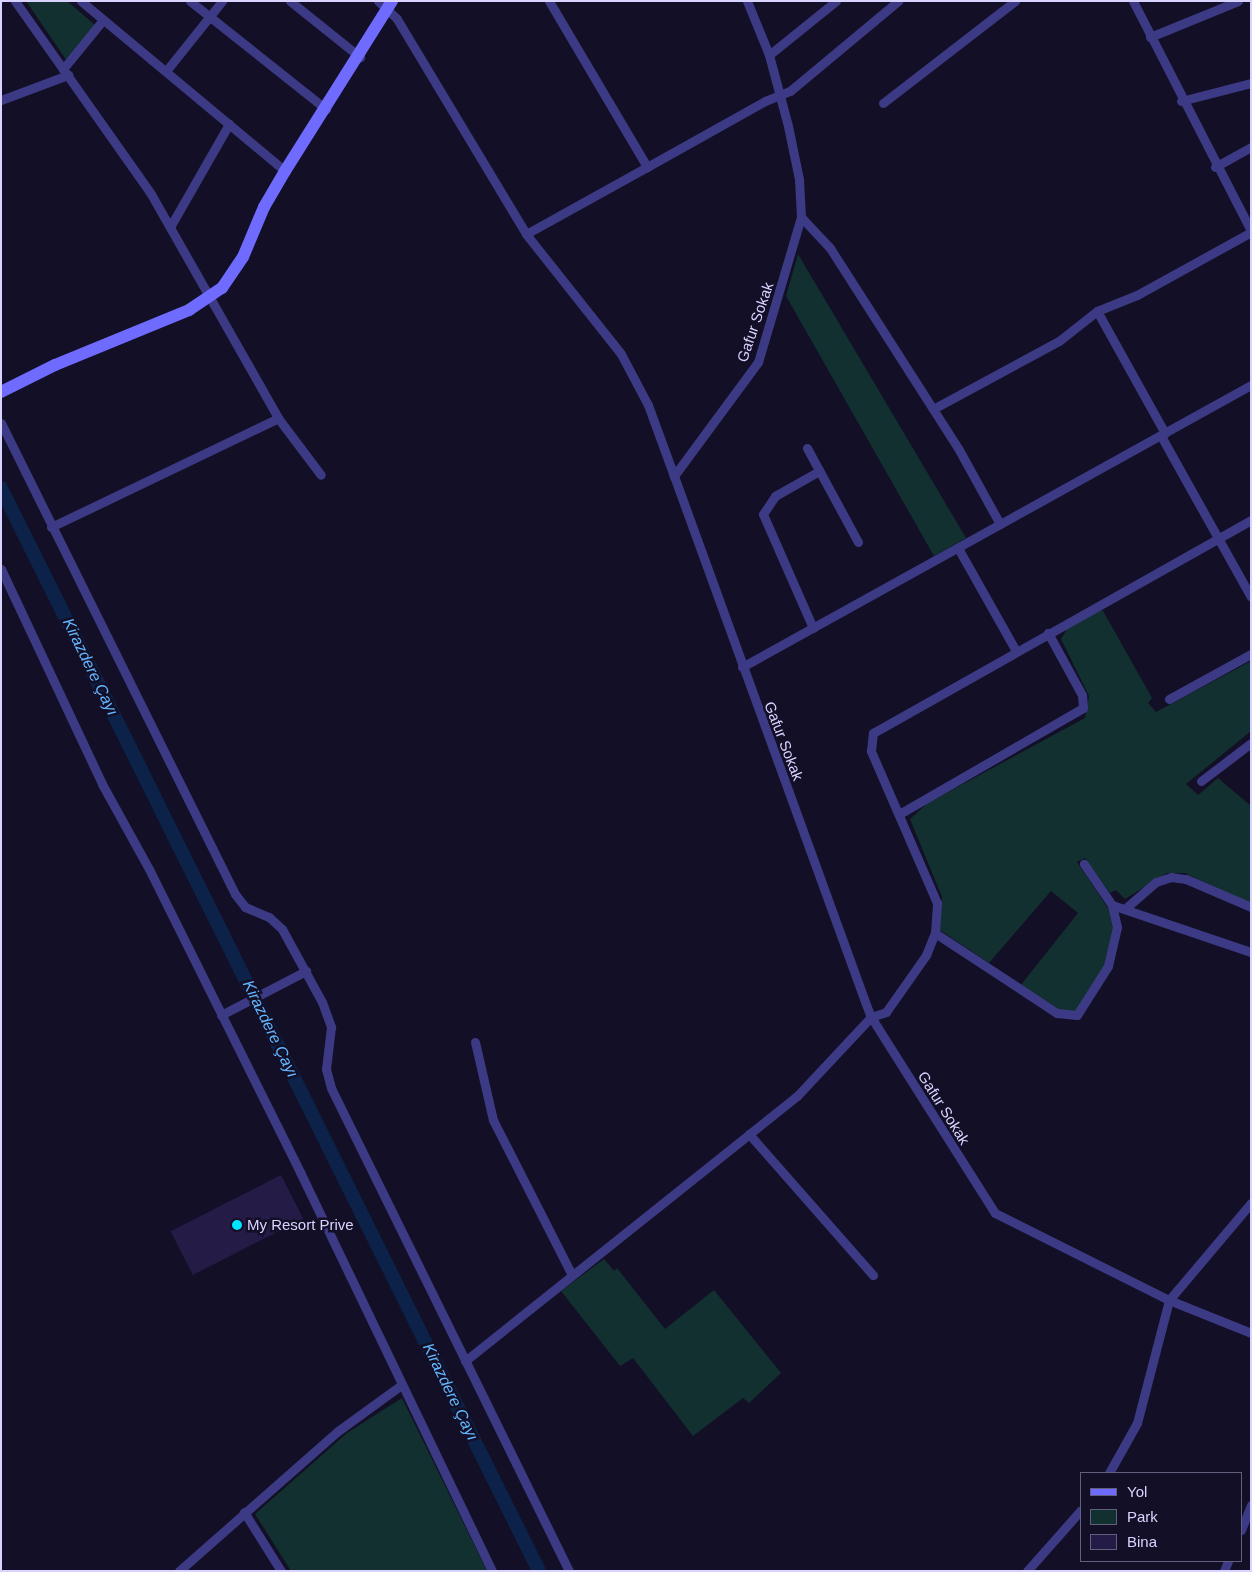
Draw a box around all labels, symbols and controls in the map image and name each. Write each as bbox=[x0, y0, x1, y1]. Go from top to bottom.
street label: Gafur Sokak bbox=[733, 280, 777, 364]
water label: Kirazdere Çayı bbox=[58, 615, 122, 719]
street label: Gafur Sokak bbox=[761, 699, 807, 783]
water label: Kirazdere Çayı bbox=[238, 977, 302, 1081]
street label: Gafur Sokak bbox=[914, 1068, 974, 1148]
place label: My Resort Prive bbox=[247, 1216, 354, 1234]
marker: My Resort Prive bbox=[231, 1219, 243, 1231]
water label: Kirazdere Çayı bbox=[418, 1340, 482, 1444]
legend bbox=[1080, 1472, 1242, 1562]
text: Yol bbox=[1127, 1483, 1147, 1500]
text: Park bbox=[1127, 1508, 1158, 1525]
text: Bina bbox=[1127, 1533, 1157, 1550]

